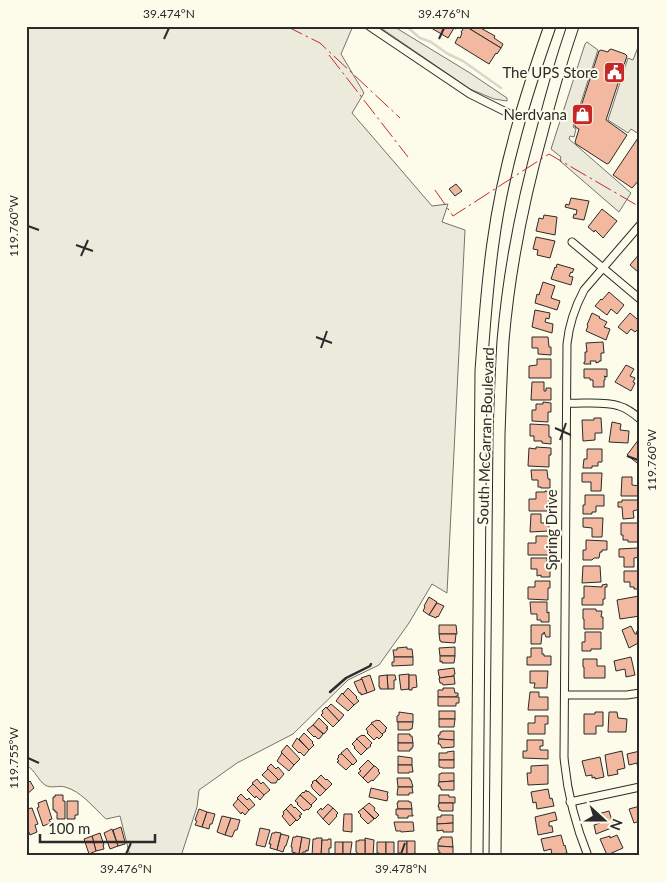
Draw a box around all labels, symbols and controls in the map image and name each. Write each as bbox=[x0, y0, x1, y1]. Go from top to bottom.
text: 39.474°N bbox=[143, 6, 195, 21]
text: 39.476°N bbox=[418, 6, 470, 21]
public building icon: The UPS Store bbox=[602, 61, 626, 85]
place label: The UPS Store bbox=[502, 63, 598, 81]
shop icon: Nerdvana bbox=[571, 103, 595, 127]
place label: Nerdvana bbox=[503, 105, 567, 123]
text: 119.760°W bbox=[6, 194, 21, 257]
street label: South McCarran Boulevard bbox=[473, 347, 497, 525]
text: 119.760°W bbox=[644, 428, 659, 491]
street label: Spring Drive bbox=[542, 489, 560, 571]
text: 119.755°W bbox=[6, 726, 21, 789]
north arrow bbox=[578, 794, 628, 844]
scale bar bbox=[40, 812, 155, 844]
text: N bbox=[607, 817, 626, 833]
text: 100 m bbox=[48, 819, 90, 837]
text: 39.476°N bbox=[100, 861, 152, 876]
text: 39.478°N bbox=[375, 861, 427, 876]

